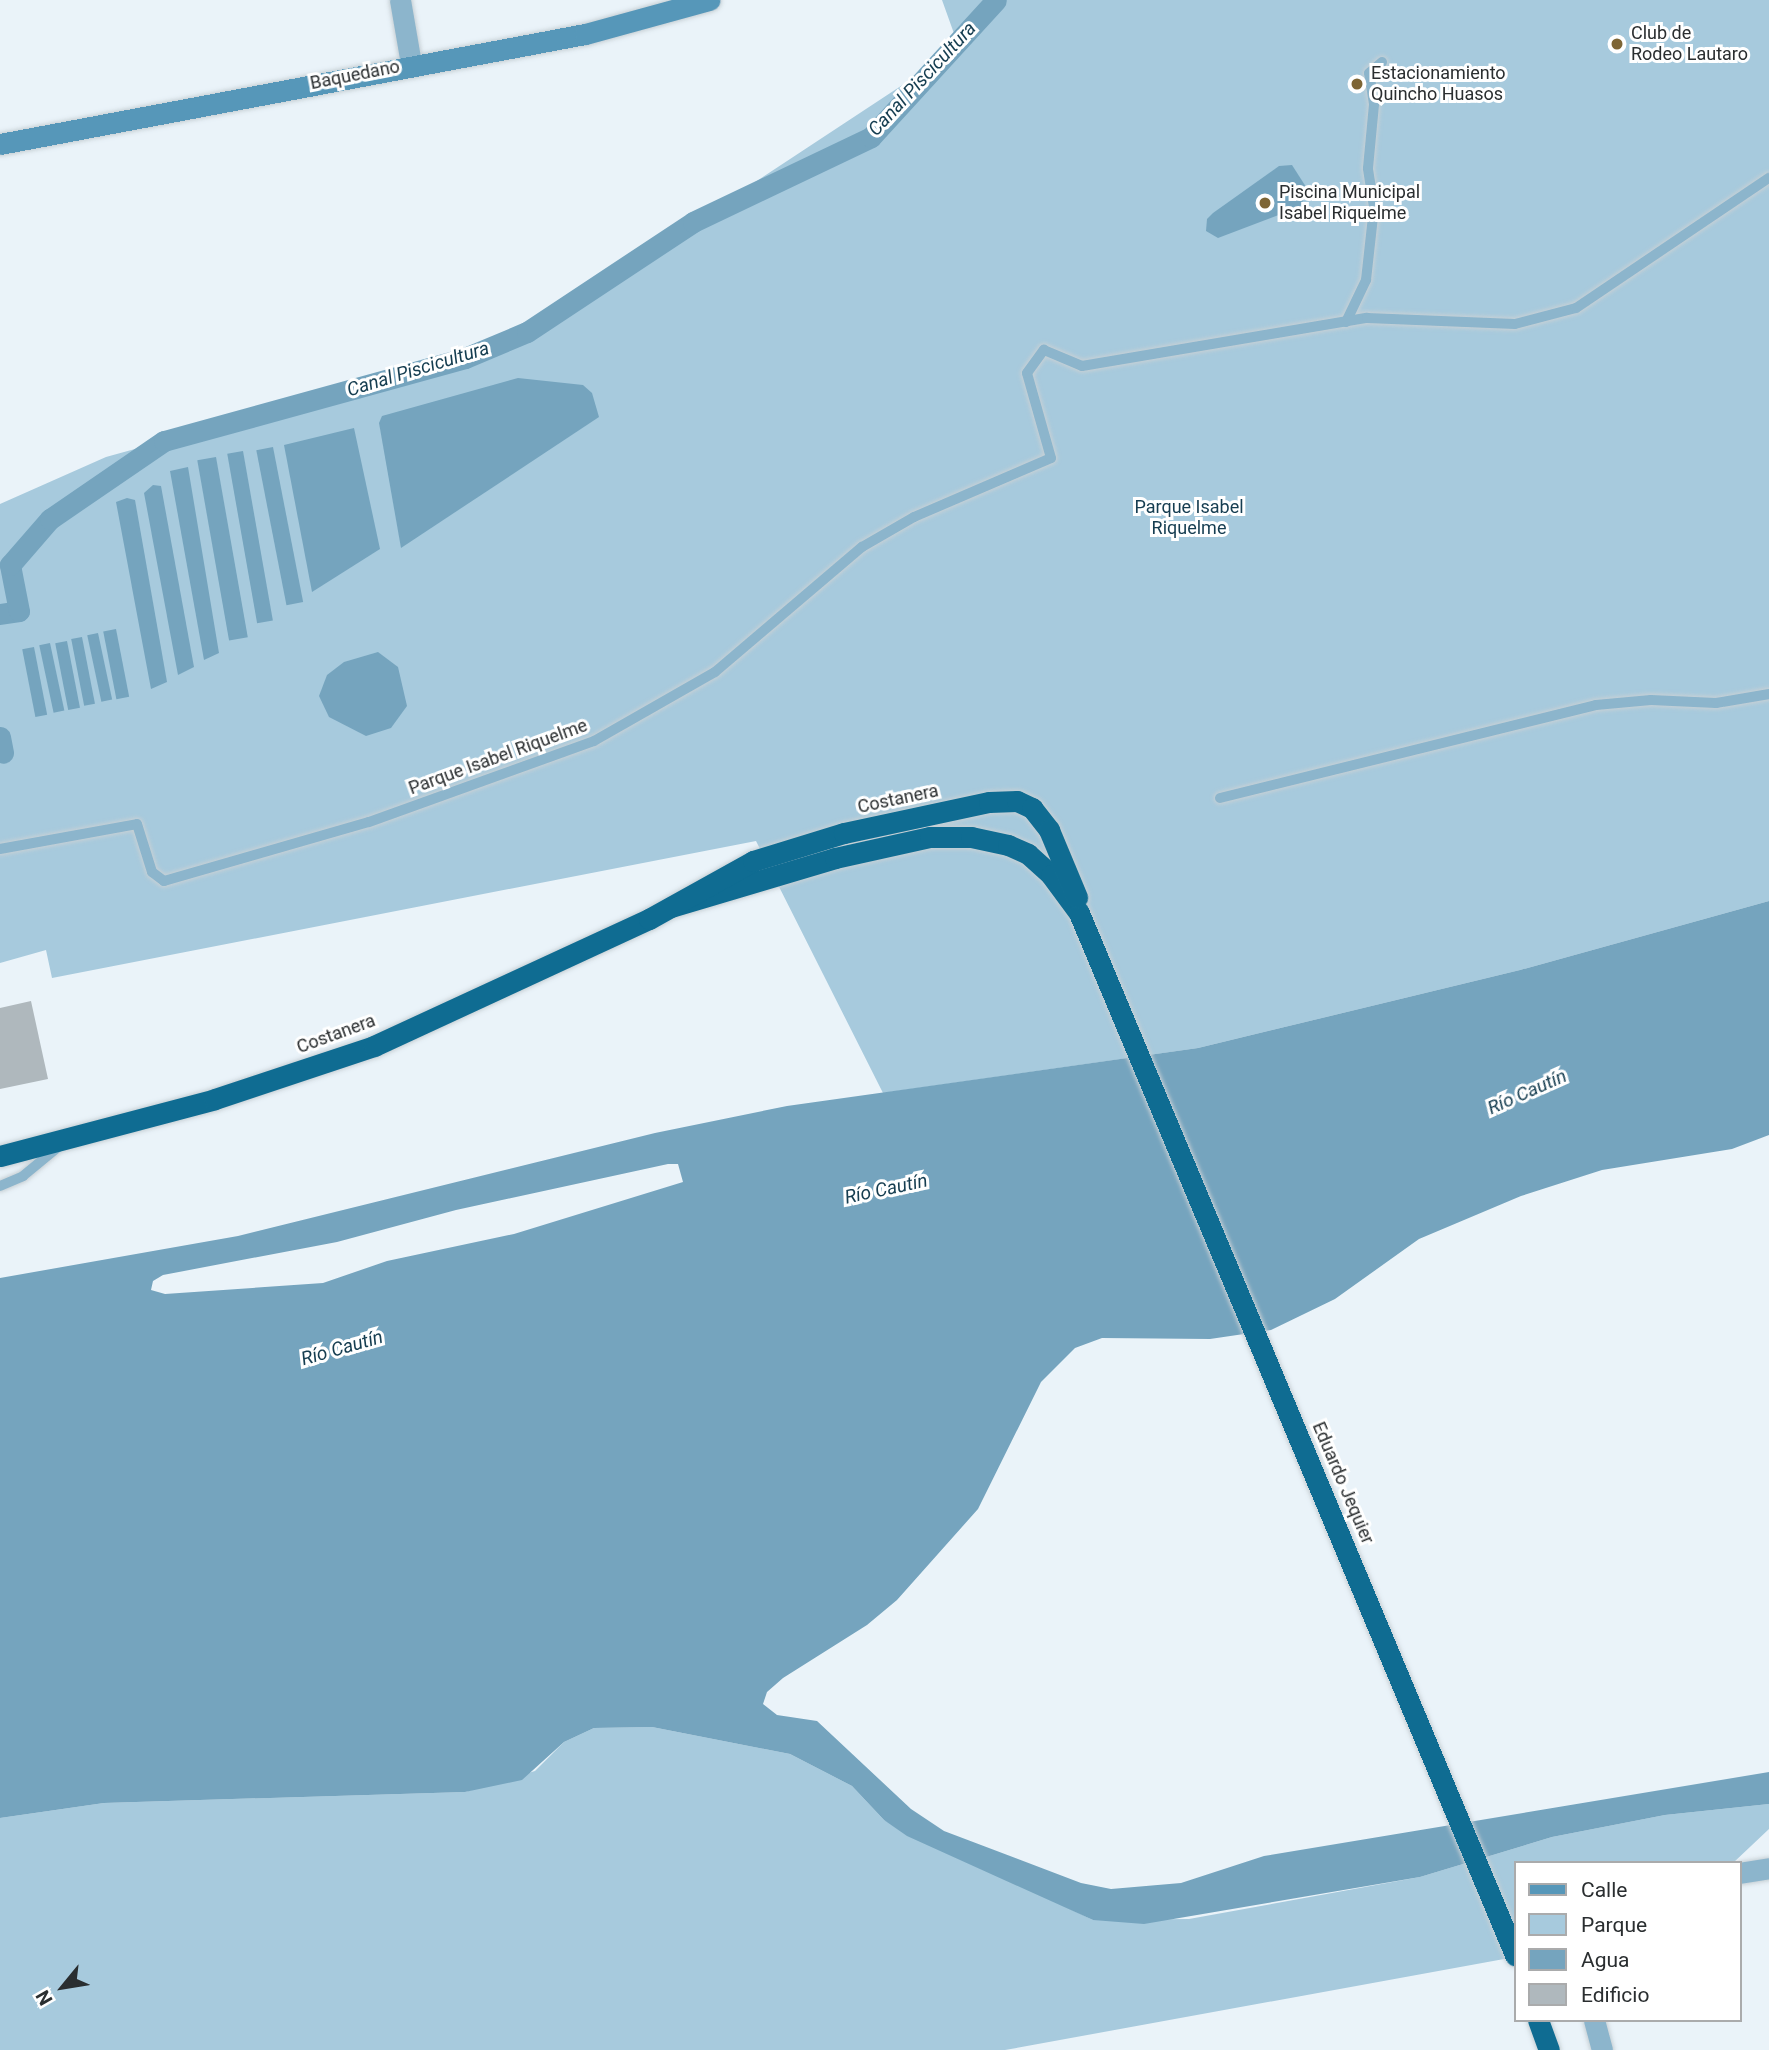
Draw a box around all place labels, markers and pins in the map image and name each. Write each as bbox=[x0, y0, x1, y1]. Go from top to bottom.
place label: Club de Rodeo Lautaro bbox=[1631, 23, 1748, 66]
marker: Club de Rodeo Lautaro bbox=[1609, 36, 1625, 52]
place label: Estacionamiento Quincho Huasos bbox=[1371, 63, 1506, 106]
marker: Estacionamiento Quincho Huasos bbox=[1349, 76, 1365, 92]
place label: Piscina Municipal Isabel Riquelme bbox=[1279, 182, 1420, 224]
marker: Piscina Municipal Isabel Riquelme bbox=[1257, 195, 1273, 211]

